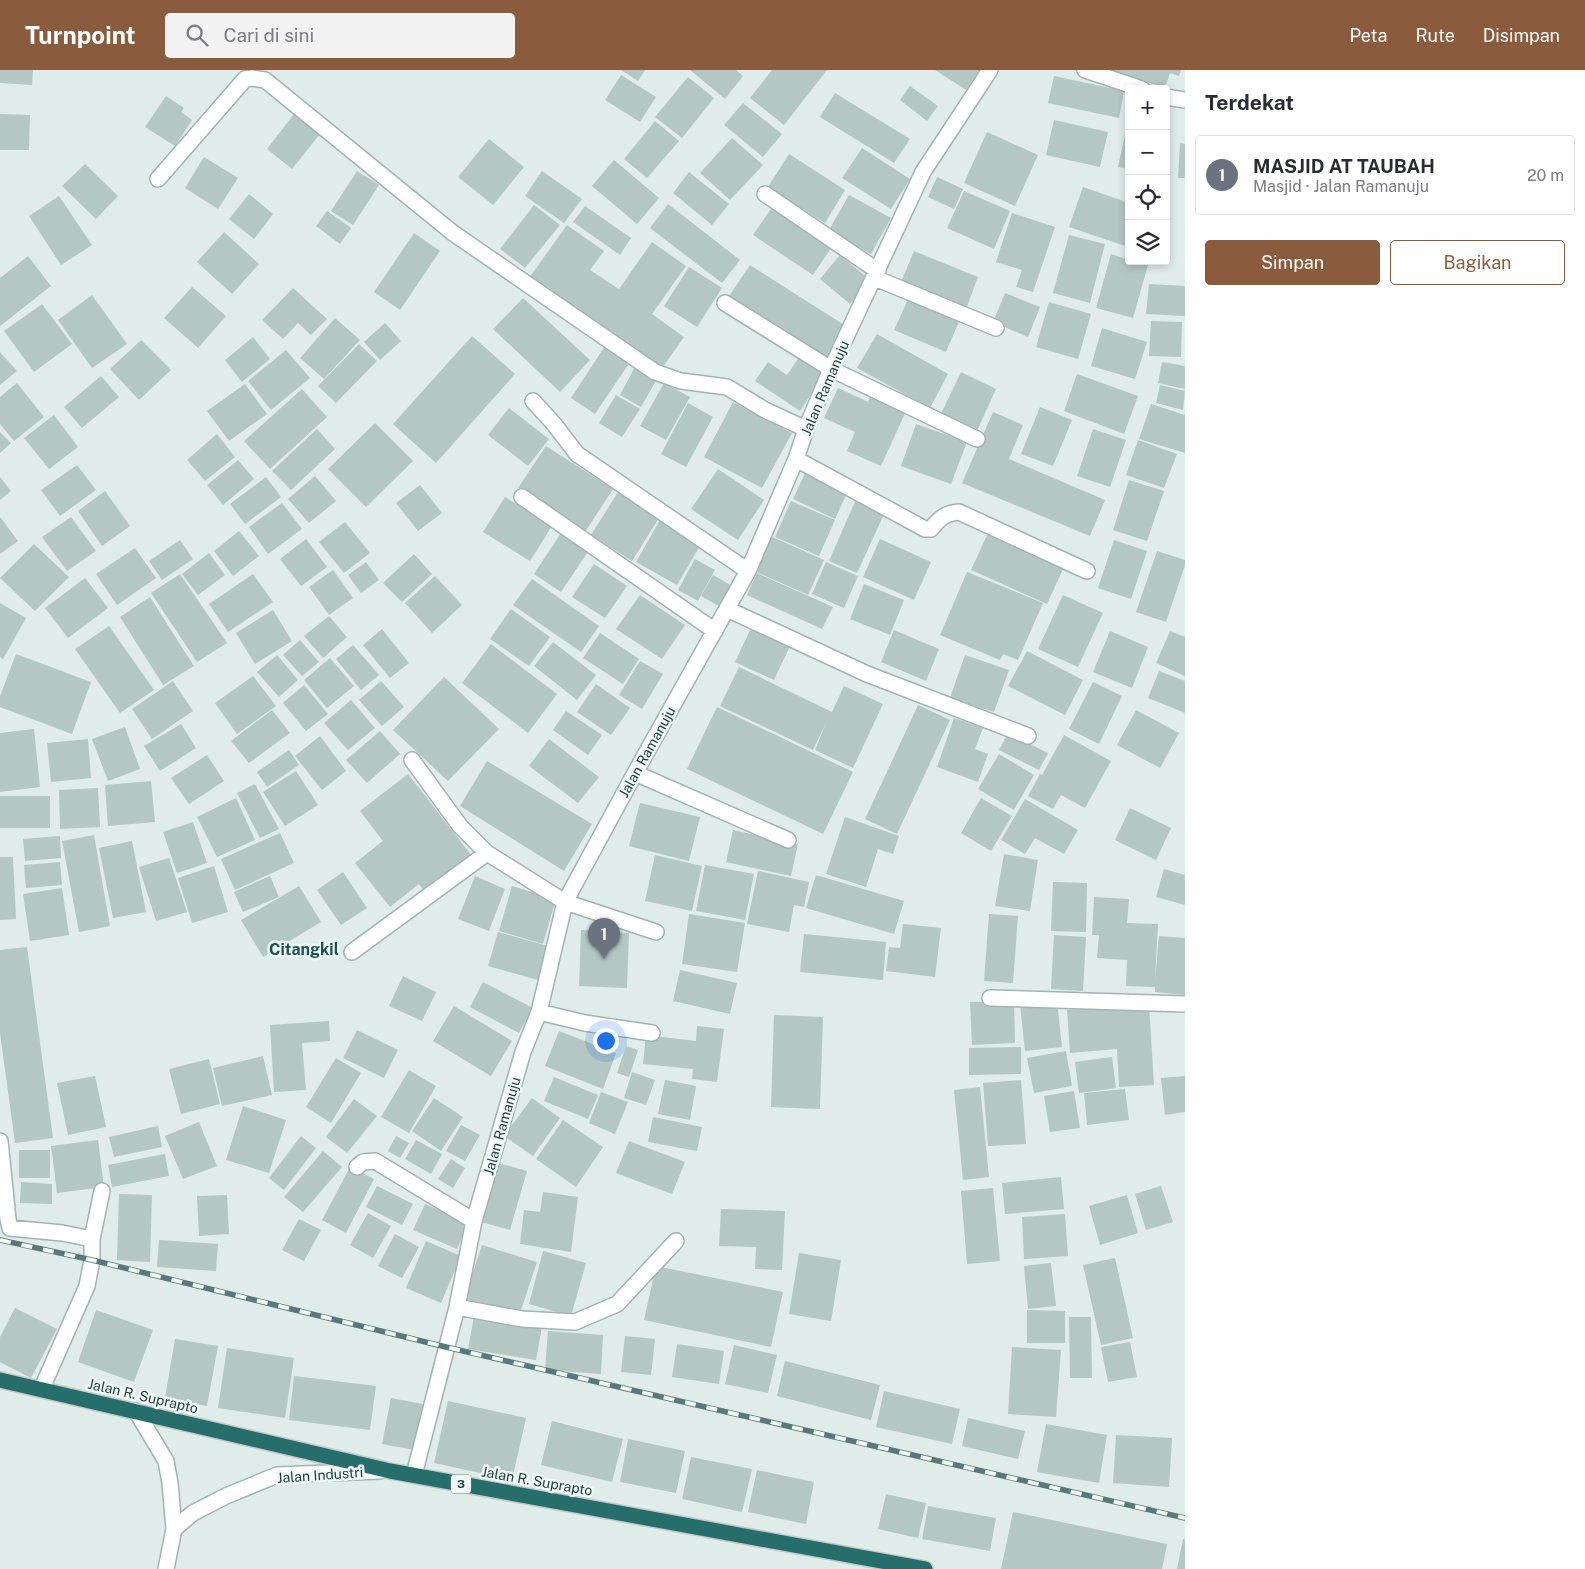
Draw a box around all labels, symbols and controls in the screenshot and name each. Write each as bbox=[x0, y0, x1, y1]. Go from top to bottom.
search box bbox=[165, 13, 515, 58]
text: Turnpoint bbox=[25, 21, 135, 49]
icon: search bbox=[183, 21, 211, 49]
text: Cari di sini bbox=[223, 24, 314, 46]
text: Peta bbox=[1349, 25, 1387, 46]
text: Rute bbox=[1415, 25, 1455, 46]
text: Disimpan bbox=[1483, 25, 1560, 46]
map controls bbox=[1125, 85, 1170, 265]
button: + bbox=[1125, 85, 1170, 130]
text: Terdekat bbox=[1205, 90, 1294, 115]
button: − bbox=[1125, 130, 1170, 175]
text: MASJID AT TAUBAH bbox=[1253, 155, 1435, 177]
text: 1 bbox=[1219, 166, 1225, 185]
text: 20 m bbox=[1527, 166, 1564, 185]
button: locate bbox=[1125, 175, 1170, 220]
text: Masjid · Jalan Ramanuju bbox=[1253, 177, 1429, 196]
button: layers bbox=[1125, 220, 1170, 265]
button: Simpan bbox=[1205, 240, 1380, 285]
button: Bagikan bbox=[1390, 240, 1565, 285]
street label: Jalan Ramanuju bbox=[798, 338, 852, 438]
street label: Jalan Ramanuju bbox=[615, 704, 679, 800]
pin: 1 bbox=[588, 918, 620, 959]
district label: Citangkil bbox=[269, 940, 339, 959]
your location bbox=[593, 1028, 619, 1054]
street label: Jalan Ramanuju bbox=[480, 1075, 524, 1177]
street label: Jalan R. Suprapto bbox=[86, 1376, 200, 1416]
street label: Jalan R. Suprapto bbox=[480, 1463, 594, 1499]
street label: Jalan Industri bbox=[276, 1464, 364, 1486]
road number: 3 bbox=[451, 1475, 471, 1494]

